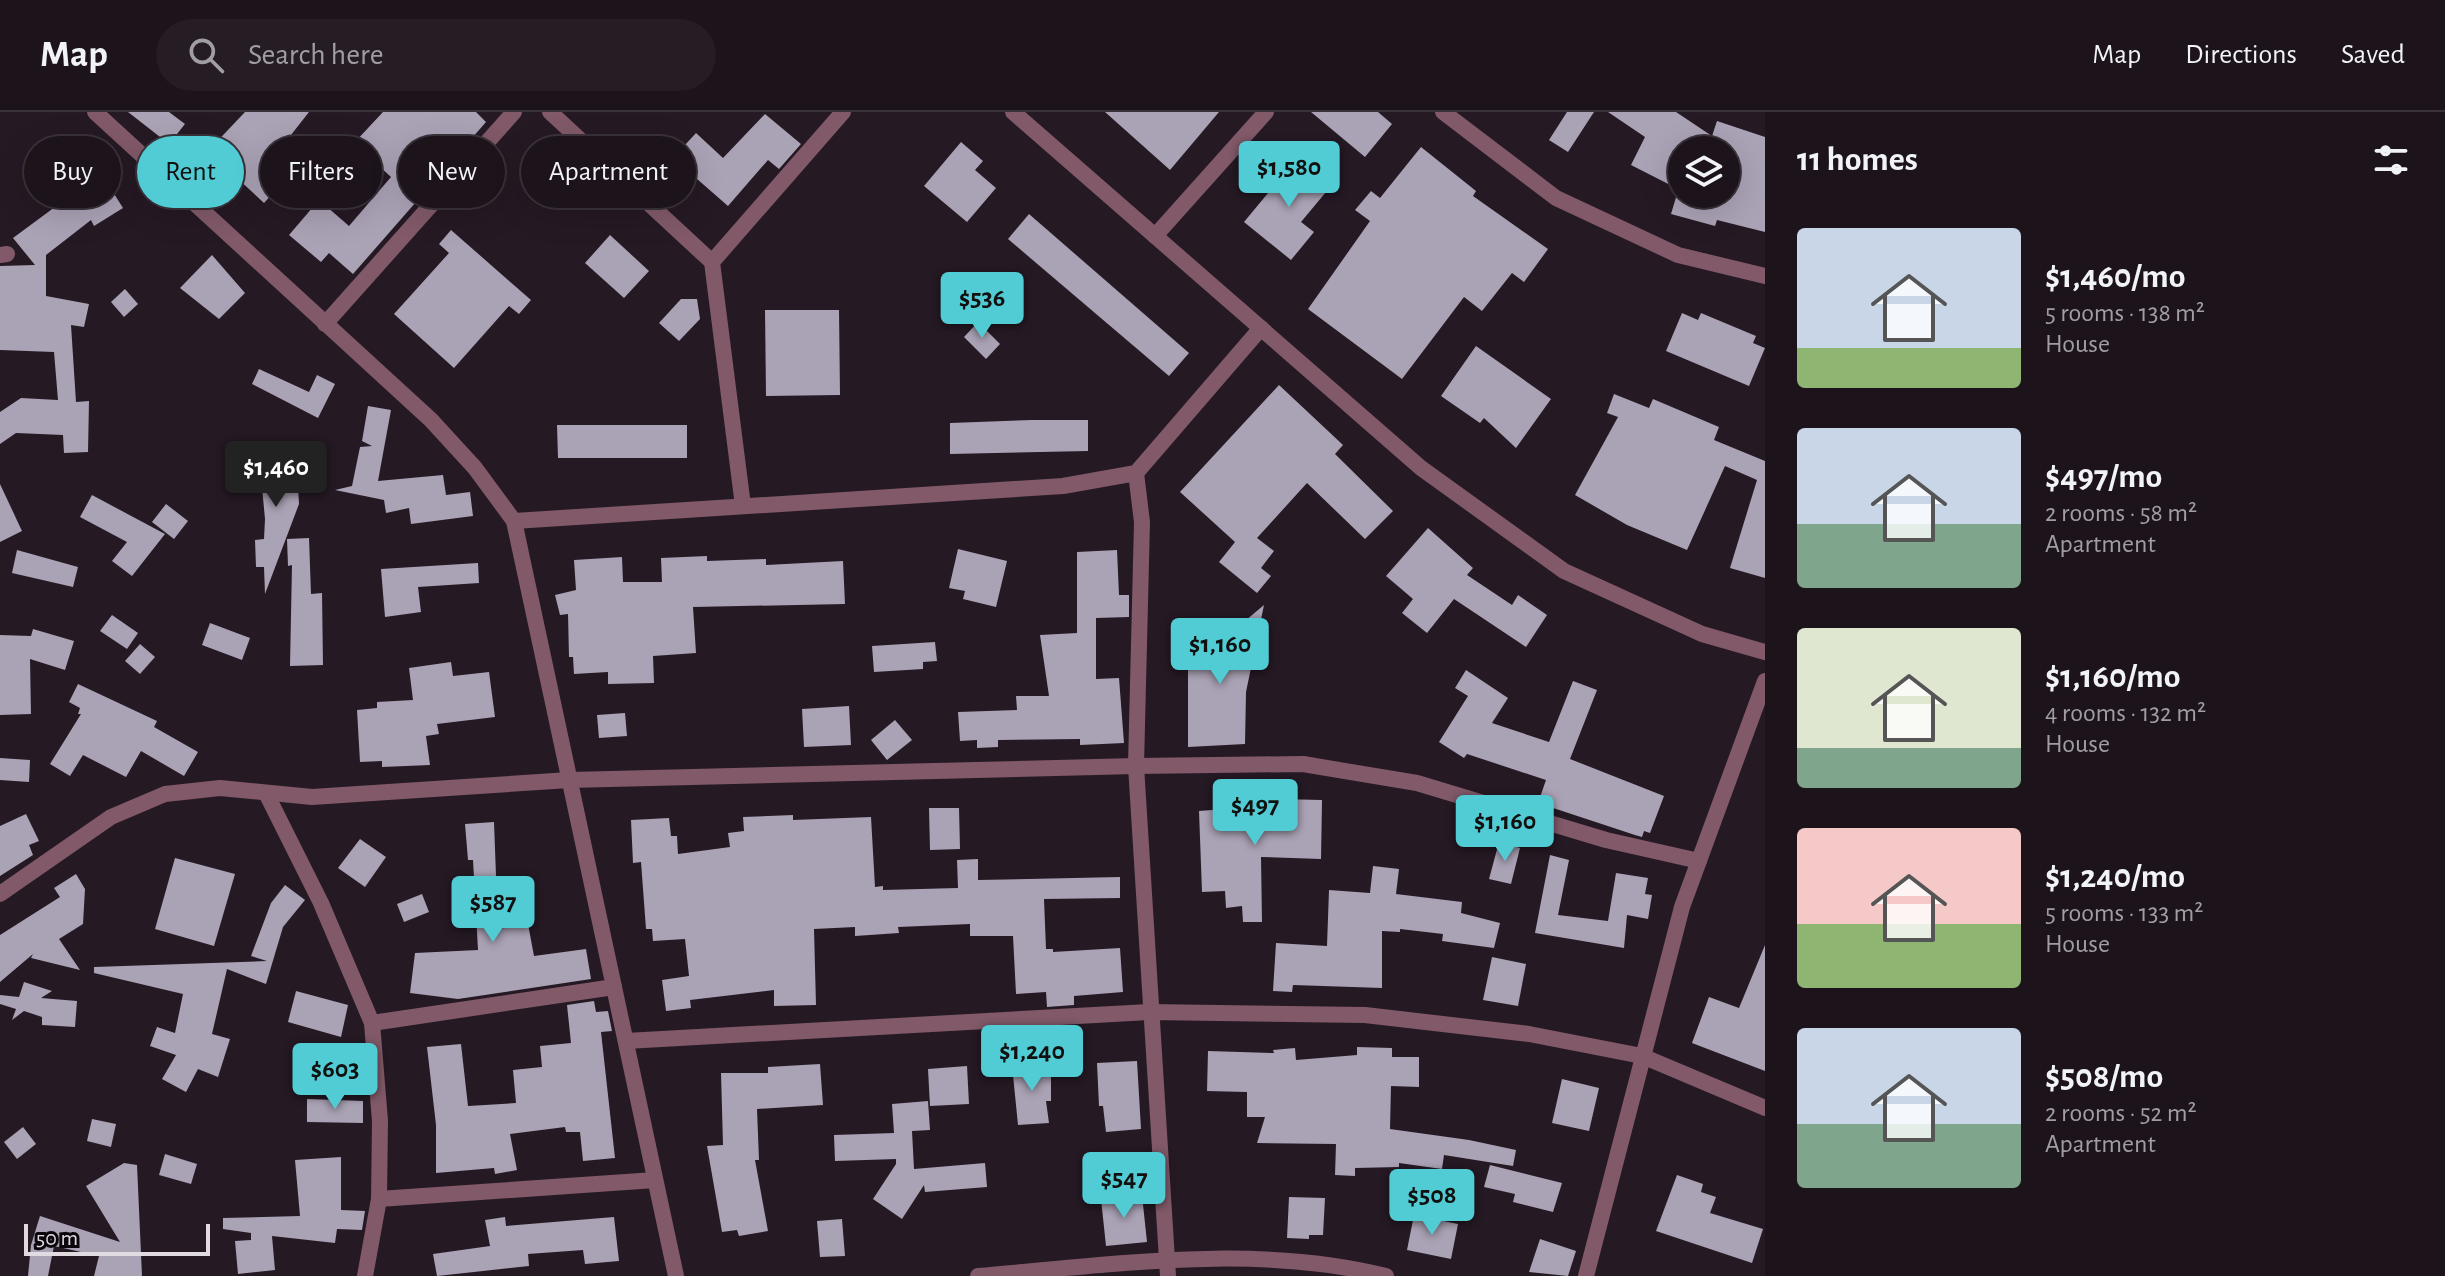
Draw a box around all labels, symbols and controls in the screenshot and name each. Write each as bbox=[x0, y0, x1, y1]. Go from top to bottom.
search box bbox=[156, 19, 716, 91]
icon: search bbox=[184, 33, 228, 77]
text: Map bbox=[40, 36, 108, 74]
text: Search here bbox=[248, 40, 384, 70]
text: Map bbox=[2092, 41, 2141, 69]
text: Directions bbox=[2185, 41, 2297, 69]
text: Saved bbox=[2341, 41, 2405, 69]
chip: Buy bbox=[24, 136, 121, 208]
chip: Rent bbox=[137, 136, 244, 208]
chip: Filters bbox=[260, 136, 382, 208]
chip: New bbox=[398, 136, 505, 208]
chip: Apartment bbox=[521, 136, 696, 208]
map controls bbox=[1668, 136, 1740, 208]
button: layers bbox=[1668, 136, 1740, 208]
icon: filters bbox=[2369, 138, 2413, 182]
pin: $1,580 bbox=[1224, 141, 1354, 209]
text: 11 homes bbox=[1797, 143, 1918, 177]
text: $1,580 bbox=[1257, 154, 1321, 180]
icon: home bbox=[1861, 260, 1957, 356]
text: $1,460/mo bbox=[2045, 260, 2185, 294]
pin: $536 bbox=[935, 272, 1029, 340]
text: $536 bbox=[959, 285, 1005, 311]
text: 5 rooms · 138 m² bbox=[2045, 300, 2205, 326]
text: House bbox=[2045, 331, 2110, 357]
pin: $1,460 bbox=[211, 441, 341, 509]
text: $1,460 bbox=[243, 454, 309, 480]
icon: home bbox=[1861, 460, 1957, 556]
text: $497/mo bbox=[2045, 460, 2162, 494]
text: 2 rooms · 58 m² bbox=[2045, 500, 2197, 526]
text: Apartment bbox=[2045, 531, 2156, 557]
pin: $1,160 bbox=[1155, 618, 1285, 686]
text: $1,160 bbox=[1189, 631, 1251, 657]
icon: home bbox=[1861, 660, 1957, 756]
text: $1,160/mo bbox=[2045, 660, 2181, 694]
text: 4 rooms · 132 m² bbox=[2045, 700, 2206, 726]
text: House bbox=[2045, 731, 2110, 757]
pin: $497 bbox=[1208, 779, 1302, 847]
text: $497 bbox=[1231, 792, 1279, 818]
pin: $1,160 bbox=[1440, 795, 1570, 863]
text: $1,160 bbox=[1474, 808, 1536, 834]
icon: home bbox=[1861, 860, 1957, 956]
text: $1,240/mo bbox=[2045, 860, 2185, 894]
pin: $587 bbox=[446, 876, 540, 944]
text: $587 bbox=[470, 889, 516, 915]
text: 5 rooms · 133 m² bbox=[2045, 900, 2203, 926]
text: House bbox=[2045, 931, 2110, 957]
pin: $1,240 bbox=[967, 1025, 1097, 1093]
text: $1,240 bbox=[999, 1038, 1065, 1064]
pin: $603 bbox=[288, 1043, 382, 1111]
text: $603 bbox=[310, 1056, 360, 1082]
icon: home bbox=[1861, 1060, 1957, 1156]
text: $508/mo bbox=[2045, 1060, 2163, 1094]
text: 2 rooms · 52 m² bbox=[2045, 1100, 2197, 1126]
text: Apartment bbox=[2045, 1131, 2156, 1157]
pin: $547 bbox=[1077, 1152, 1171, 1220]
text: $547 bbox=[1100, 1165, 1148, 1191]
pin: $508 bbox=[1385, 1169, 1479, 1237]
text: $508 bbox=[1407, 1182, 1457, 1208]
scale bar bbox=[24, 1220, 210, 1256]
text: 50 m bbox=[36, 1227, 78, 1249]

